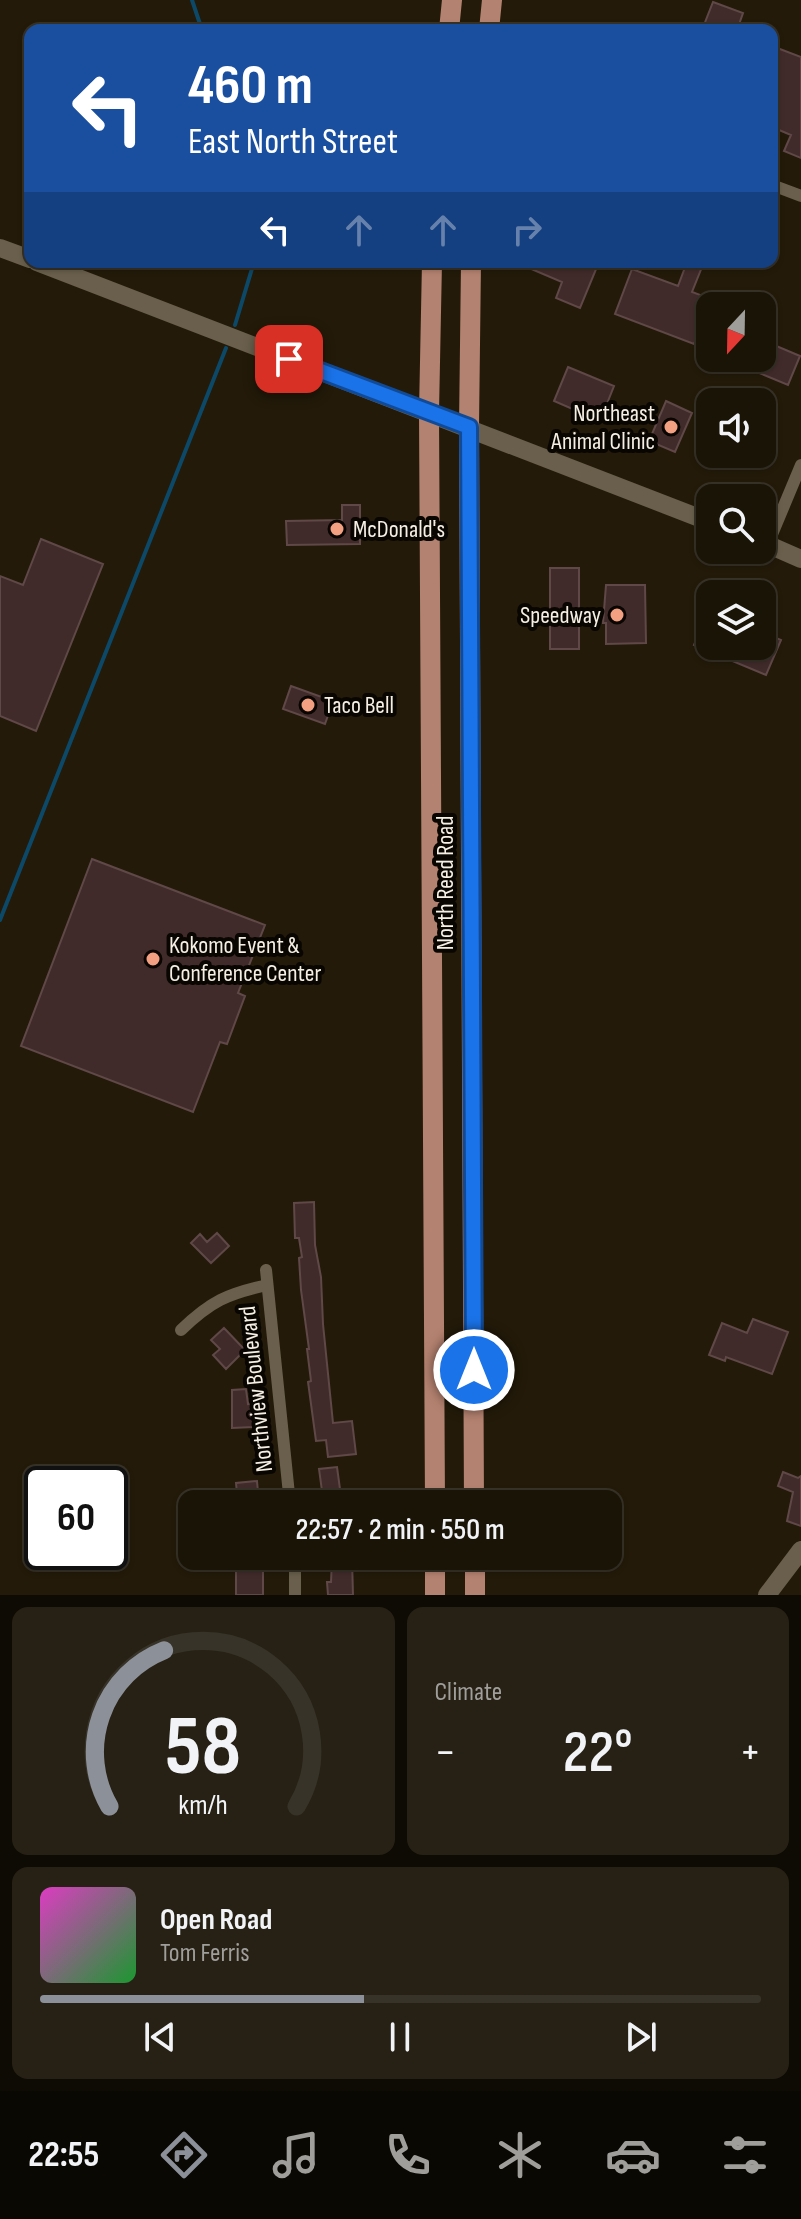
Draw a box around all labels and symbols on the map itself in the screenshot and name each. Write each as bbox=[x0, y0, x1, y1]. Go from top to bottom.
north arrow bbox=[696, 292, 776, 372]
pin bbox=[255, 325, 323, 393]
place label: Northeast Animal Clinic bbox=[550, 399, 655, 456]
marker: Northeast Animal Clinic bbox=[662, 418, 680, 436]
place label: McDonald's bbox=[353, 515, 445, 544]
marker: McDonald's bbox=[328, 520, 346, 538]
place label: Speedway bbox=[520, 601, 601, 630]
marker: Speedway bbox=[608, 606, 626, 624]
place label: Taco Bell bbox=[324, 691, 394, 720]
marker: Taco Bell bbox=[299, 696, 317, 714]
street label: North Reed Road bbox=[431, 816, 460, 950]
place label: Kokomo Event & Conference Center bbox=[169, 931, 321, 988]
marker: Kokomo Event & Conference Center bbox=[144, 950, 162, 968]
street label: Northview Boulevard bbox=[233, 1305, 279, 1473]
position arrow bbox=[432, 1328, 516, 1412]
speed limit sign: 60 bbox=[24, 1466, 128, 1570]

